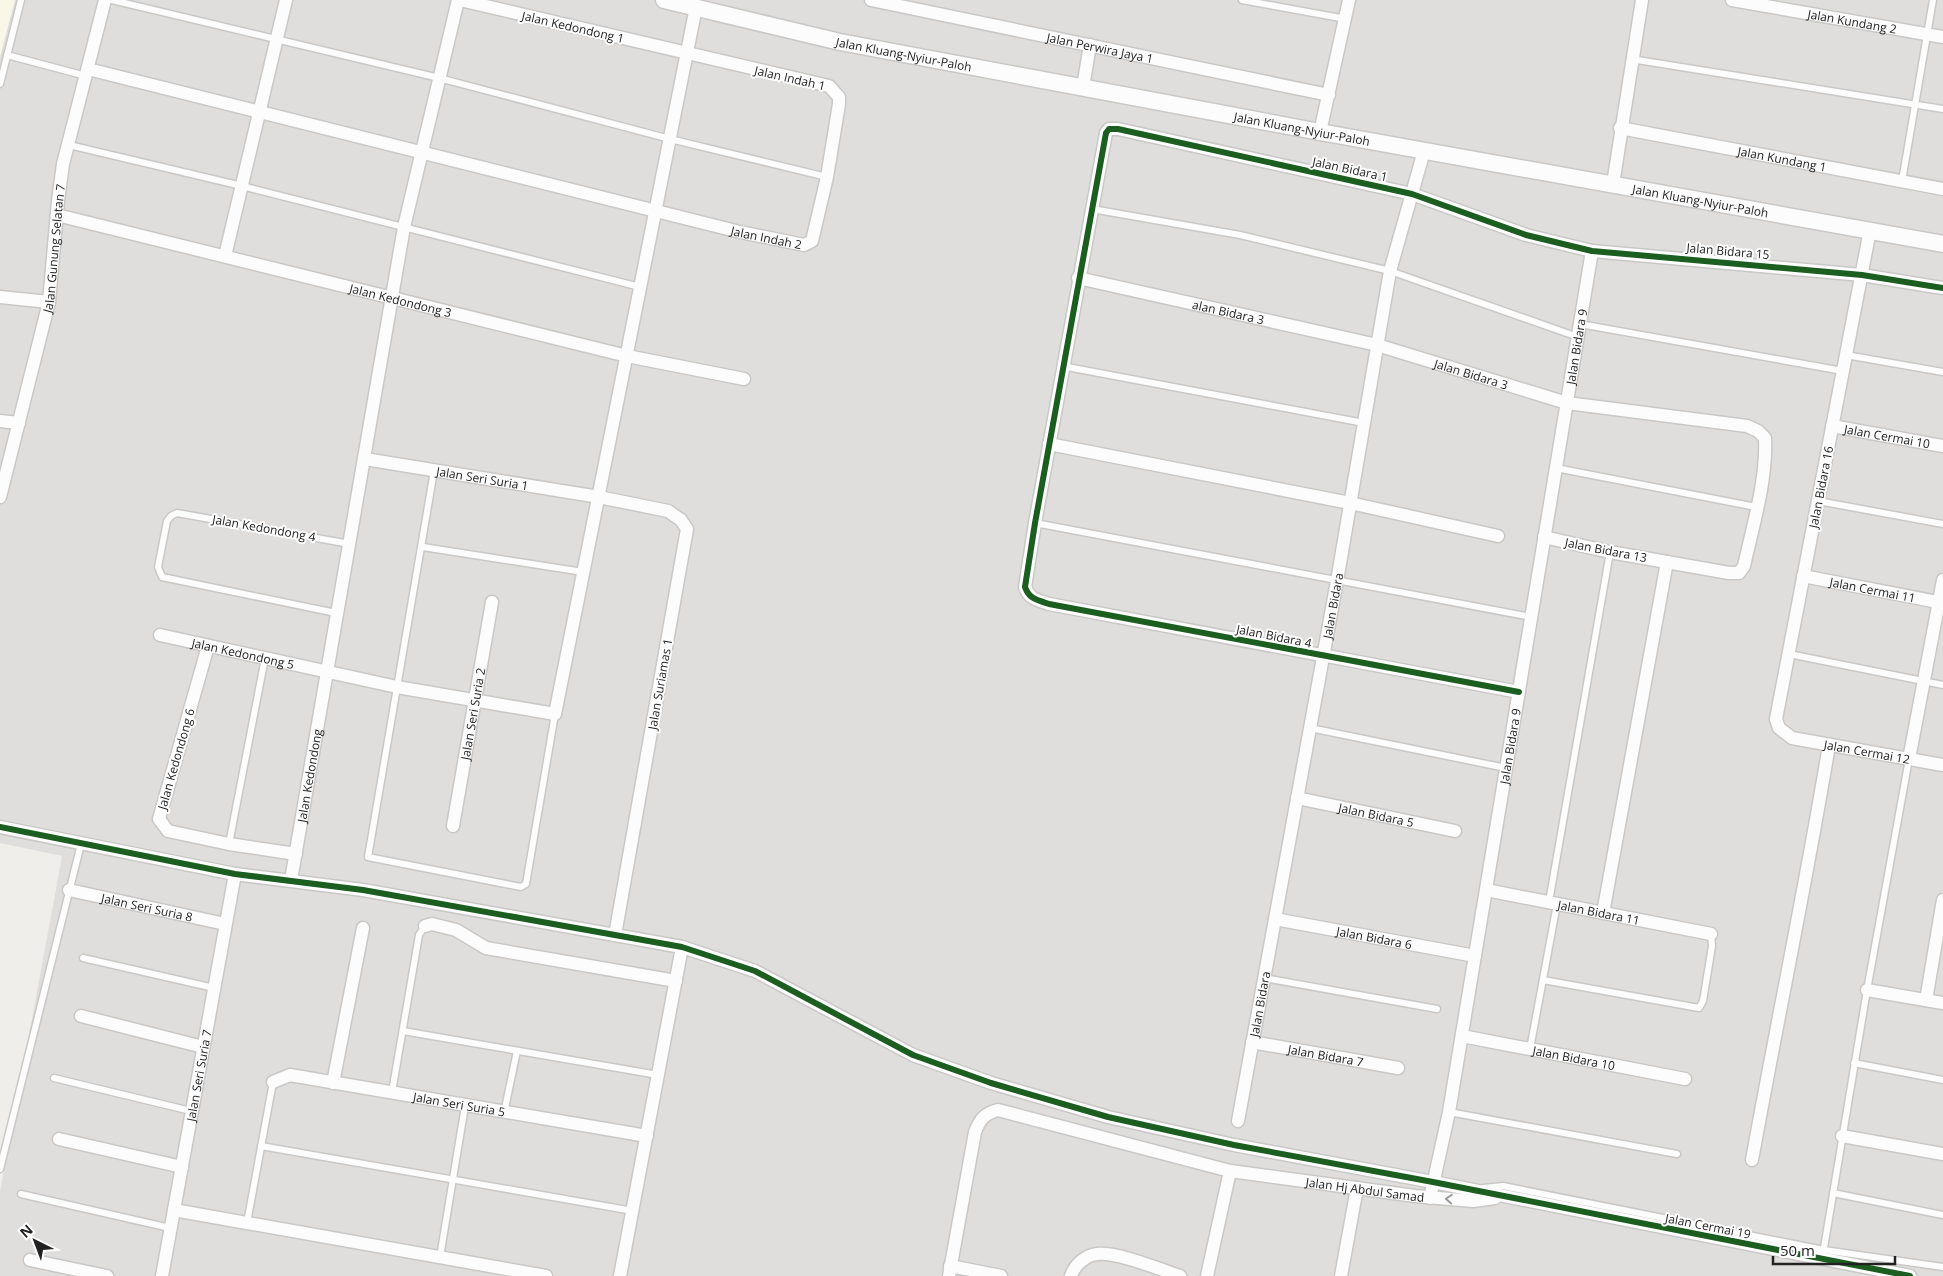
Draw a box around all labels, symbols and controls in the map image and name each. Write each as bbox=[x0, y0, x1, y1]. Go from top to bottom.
street label: Jalan Kundang 2 bbox=[1805, 5, 1898, 37]
street label: Jalan Kedondong 1 bbox=[519, 7, 626, 47]
street label: Jalan Perwira Jaya 1 bbox=[1044, 28, 1155, 67]
street label: Jalan Kluang-Nyiur-Paloh bbox=[833, 33, 973, 75]
street label: Jalan Indah 1 bbox=[752, 61, 827, 94]
street label: Jalan Kluang-Nyiur-Paloh bbox=[1232, 107, 1371, 149]
street label: Jalan Kundang 1 bbox=[1735, 142, 1828, 175]
street label: Jalan Bidara 1 bbox=[1310, 153, 1389, 185]
street label: Jalan Kluang-Nyiur-Paloh bbox=[1630, 180, 1770, 221]
street label: Jalan Gunung Selatan 7 bbox=[38, 183, 69, 315]
street label: Jalan Indah 2 bbox=[728, 221, 804, 253]
street label: Jalan Bidara 15 bbox=[1685, 239, 1770, 263]
street label: Jalan Kedondong 3 bbox=[347, 279, 454, 321]
street label: alan Bidara 3 bbox=[1191, 295, 1266, 328]
street label: Jalan Bidara 9 bbox=[1561, 307, 1591, 387]
street label: Jalan Bidara 3 bbox=[1431, 354, 1510, 393]
street label: Jalan Cermai 10 bbox=[1842, 420, 1932, 452]
street label: Jalan Bidara 16 bbox=[1805, 444, 1837, 530]
street label: Jalan Seri Suria 1 bbox=[434, 462, 530, 494]
street label: Jalan Kedondong 4 bbox=[210, 510, 317, 545]
street label: Jalan Bidara 13 bbox=[1563, 534, 1649, 566]
street label: Jalan Bidara bbox=[1318, 571, 1347, 641]
street label: Jalan Cermai 11 bbox=[1827, 573, 1917, 606]
street label: Jalan Bidara 4 bbox=[1234, 620, 1313, 652]
street label: Jalan Kedondong 5 bbox=[189, 633, 296, 673]
street label: Jalan Suriamas 1 bbox=[643, 637, 676, 732]
street label: Jalan Seri Suria 2 bbox=[456, 666, 489, 762]
street label: Jalan Kedondong 6 bbox=[153, 706, 199, 813]
street label: Jalan Bidara 9 bbox=[1495, 707, 1524, 786]
street label: Jalan Kedondong bbox=[292, 727, 326, 825]
street label: Jalan Cermai 12 bbox=[1822, 735, 1911, 767]
street label: Jalan Bidara 5 bbox=[1336, 798, 1416, 831]
street label: Jalan Seri Suria 8 bbox=[99, 889, 195, 925]
street label: Jalan Bidara 11 bbox=[1555, 896, 1641, 928]
street label: Jalan Bidara 6 bbox=[1334, 922, 1414, 953]
street label: Jalan Bidara bbox=[1245, 970, 1274, 1039]
street label: Jalan Seri Suria 7 bbox=[182, 1028, 215, 1124]
street label: Jalan Bidara 7 bbox=[1286, 1040, 1365, 1070]
street label: Jalan Bidara 10 bbox=[1530, 1041, 1617, 1074]
street label: Jalan Seri Suria 5 bbox=[411, 1088, 507, 1120]
street label: Jalan Hj Abdul Samad bbox=[1304, 1173, 1425, 1205]
one-way arrow bbox=[1444, 1193, 1452, 1204]
street label: Jalan Cermai 19 bbox=[1663, 1209, 1752, 1243]
north arrow bbox=[10, 1216, 60, 1266]
text: N bbox=[15, 1220, 37, 1242]
scale bar bbox=[1773, 1234, 1896, 1266]
text: 50 m bbox=[1780, 1240, 1815, 1260]

